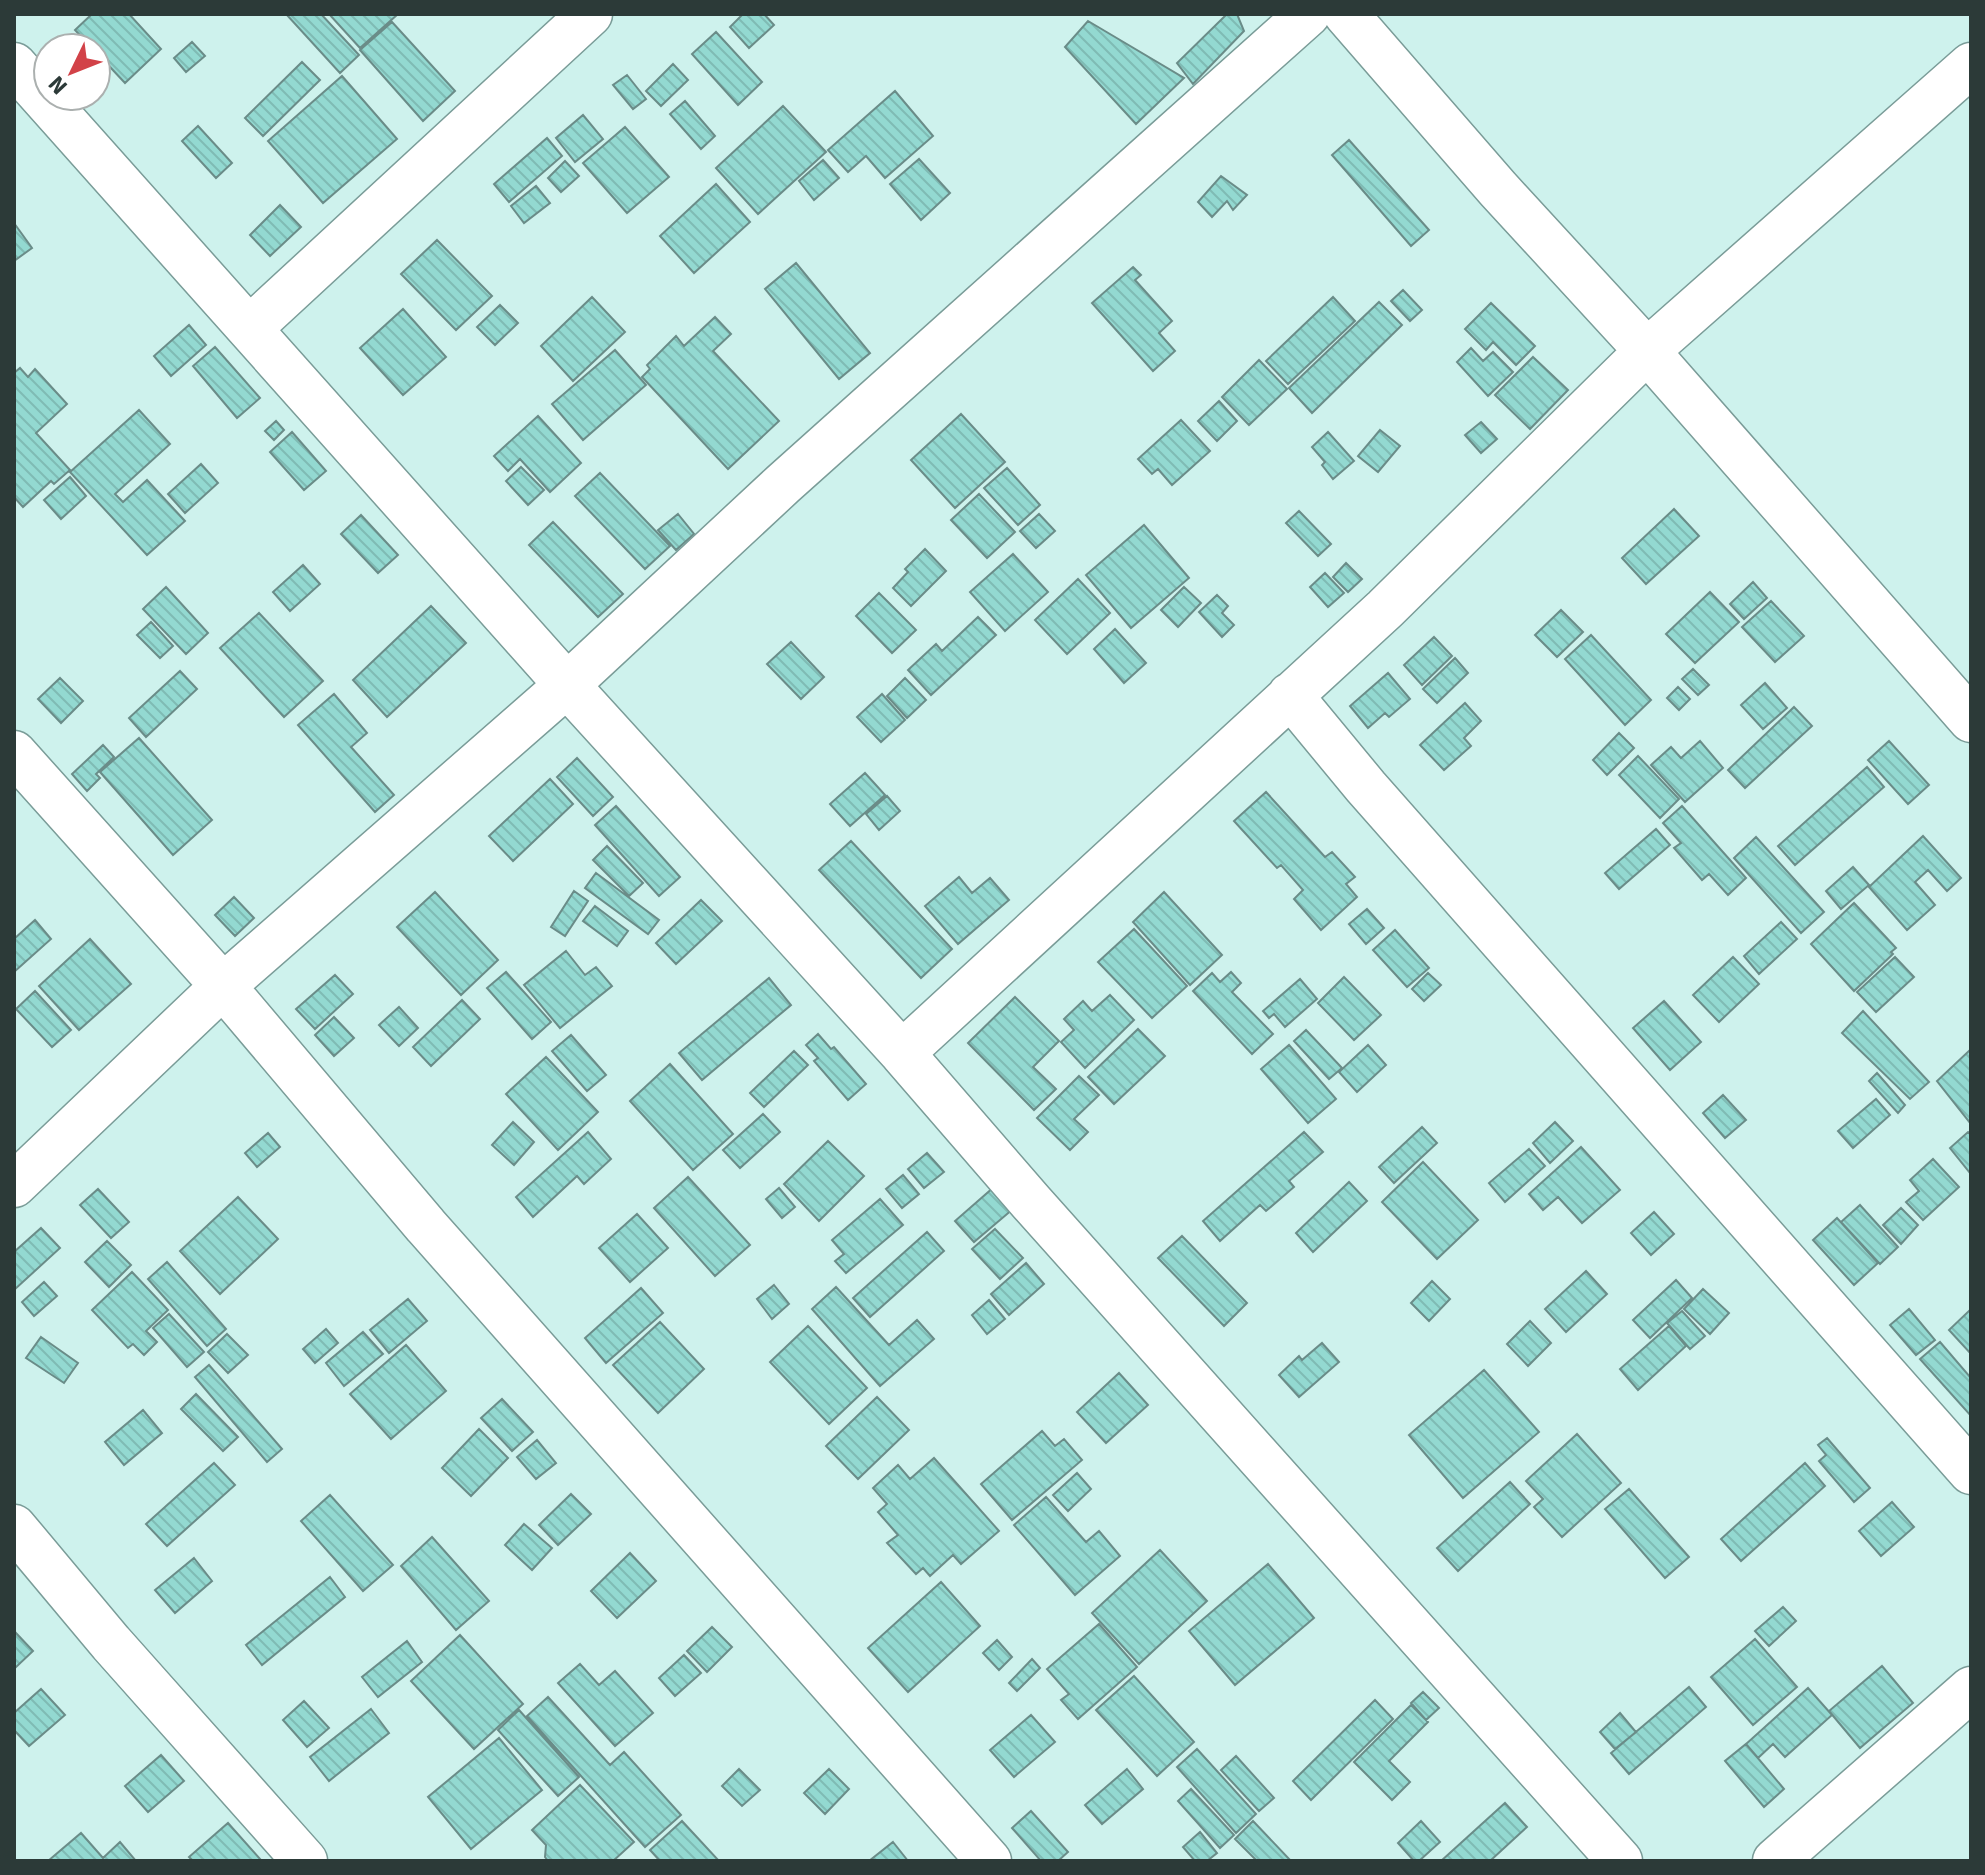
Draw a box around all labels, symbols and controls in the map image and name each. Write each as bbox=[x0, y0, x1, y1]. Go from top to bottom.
north arrow bbox=[32, 32, 112, 112]
text: N bbox=[43, 70, 73, 100]

